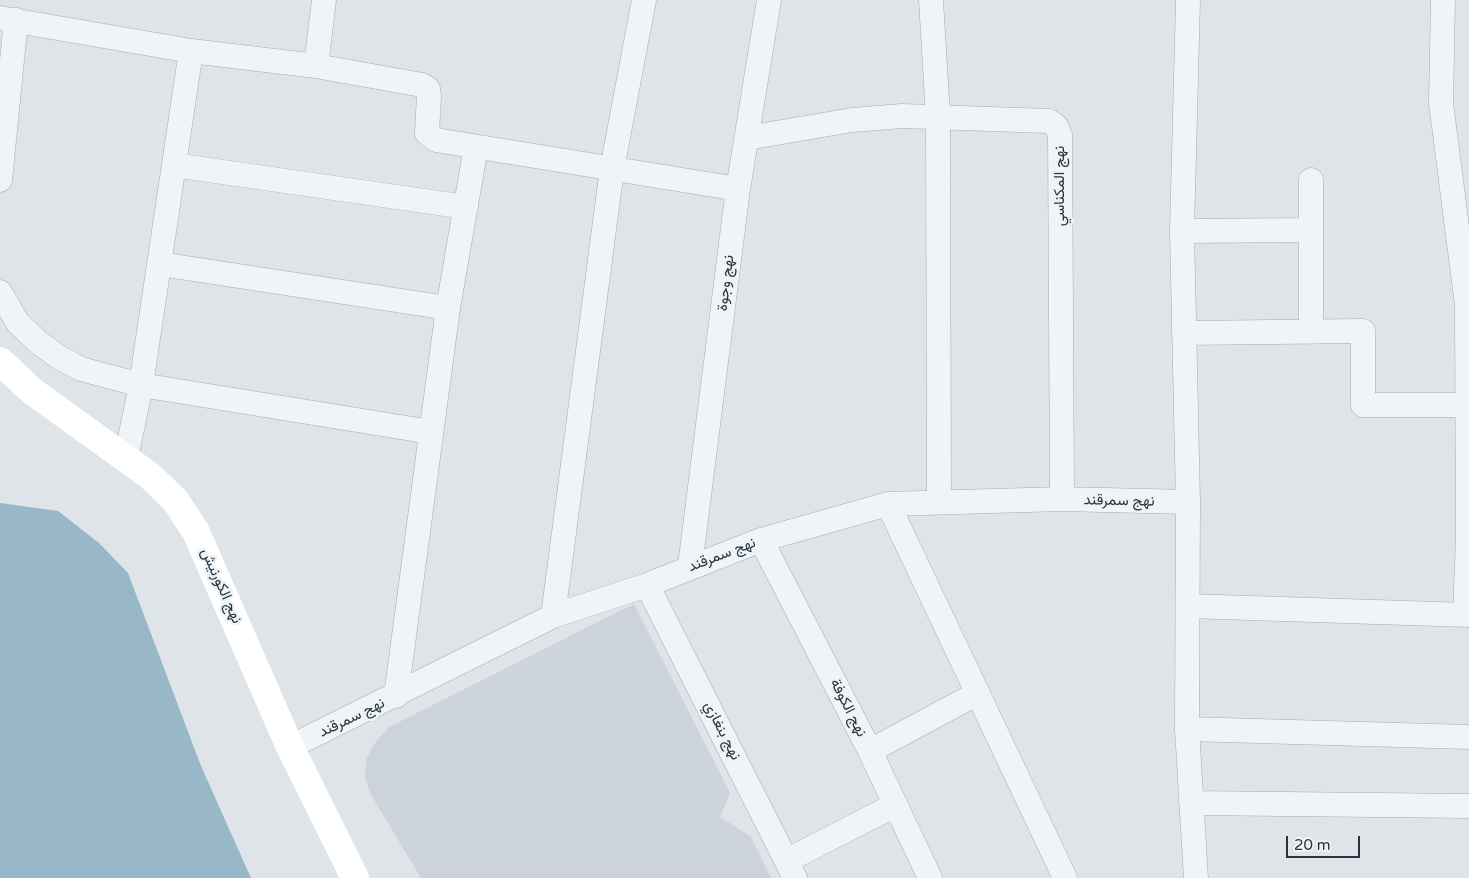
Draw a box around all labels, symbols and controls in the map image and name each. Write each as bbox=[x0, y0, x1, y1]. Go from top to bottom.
street label: نهج المكناسي bbox=[1051, 146, 1069, 226]
street label: نهج وجوة bbox=[714, 254, 738, 312]
street label: نهج سمرقند bbox=[1083, 491, 1155, 511]
street label: نهج سمرقند bbox=[686, 534, 758, 576]
street label: نهج الكورنيش bbox=[196, 546, 246, 626]
street label: نهج الكوفة bbox=[826, 676, 870, 740]
street label: نهج سمرقند bbox=[316, 694, 388, 742]
street label: نهج بنغازي bbox=[700, 699, 744, 763]
scale bar bbox=[1289, 826, 1363, 858]
text: 20 m bbox=[1294, 836, 1331, 854]

